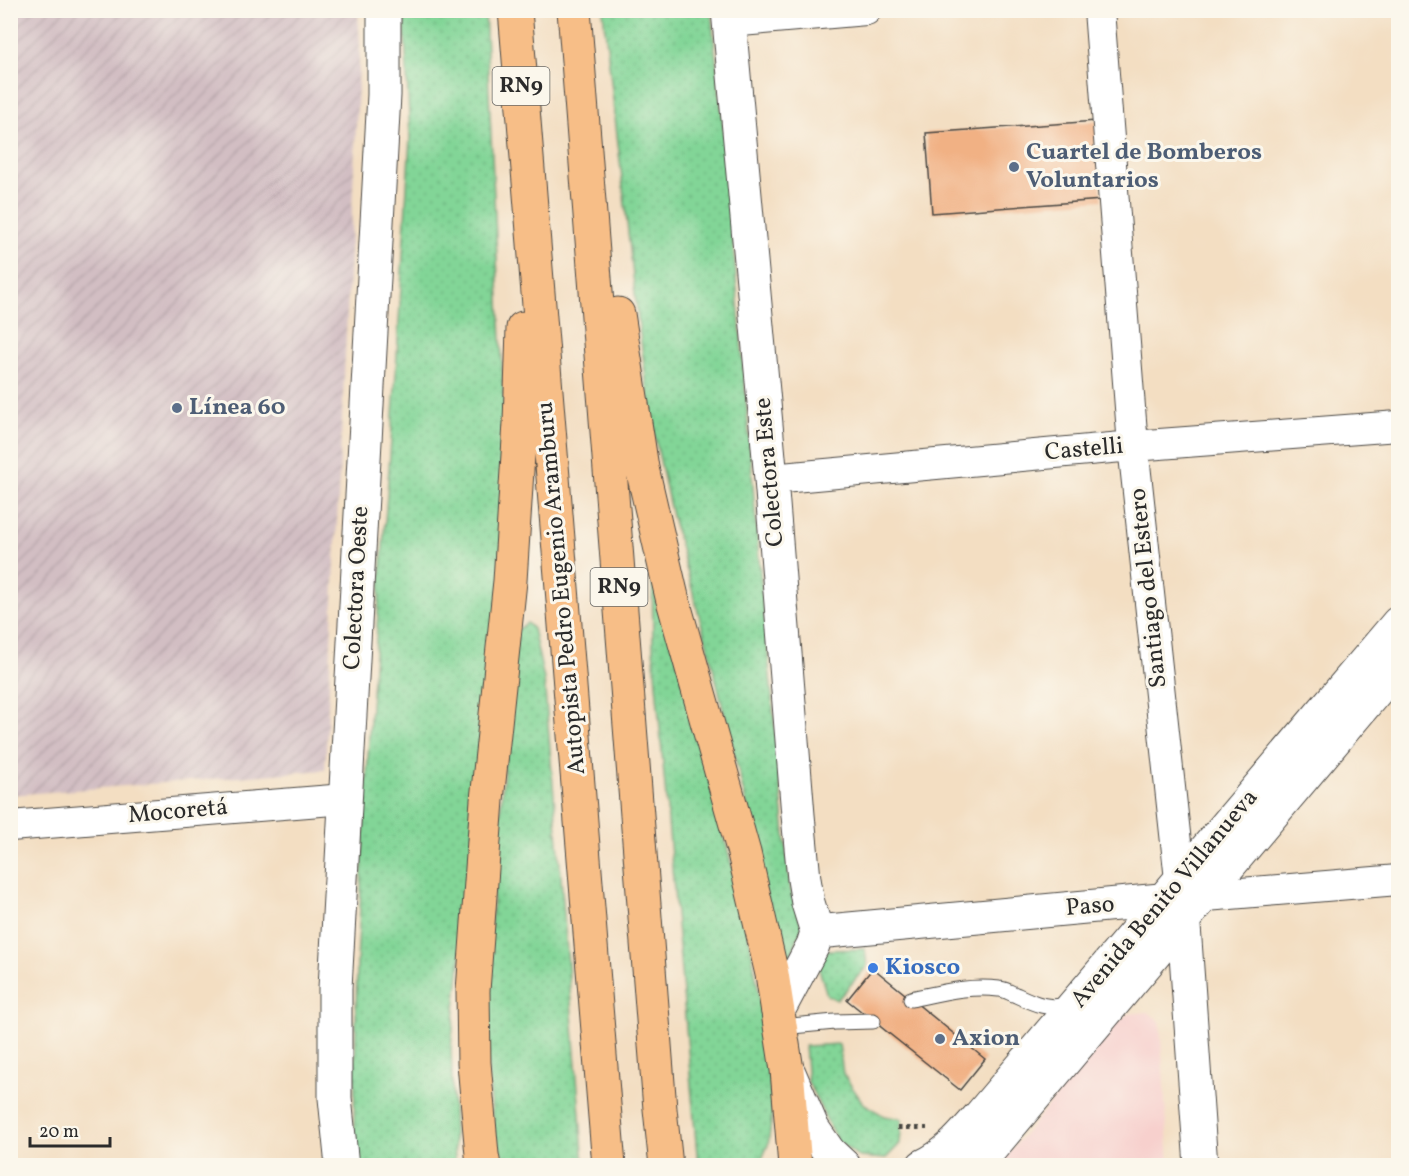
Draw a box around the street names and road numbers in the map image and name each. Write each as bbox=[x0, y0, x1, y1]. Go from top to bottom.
road number: RN9 bbox=[492, 67, 550, 105]
street label: Colectora Este bbox=[747, 396, 793, 548]
street label: Autopista Pedro Eugenio Aramburu bbox=[529, 400, 595, 776]
street label: Castelli bbox=[1043, 430, 1125, 470]
street label: Santiago del Estero bbox=[1122, 486, 1176, 690]
street label: Colectora Oeste bbox=[336, 505, 378, 671]
road number: RN9 bbox=[590, 568, 648, 606]
street label: Avenida Benito Villanueva bbox=[1063, 782, 1267, 1016]
street label: Mocoretá bbox=[127, 791, 229, 833]
street label: Paso bbox=[1064, 888, 1116, 926]

